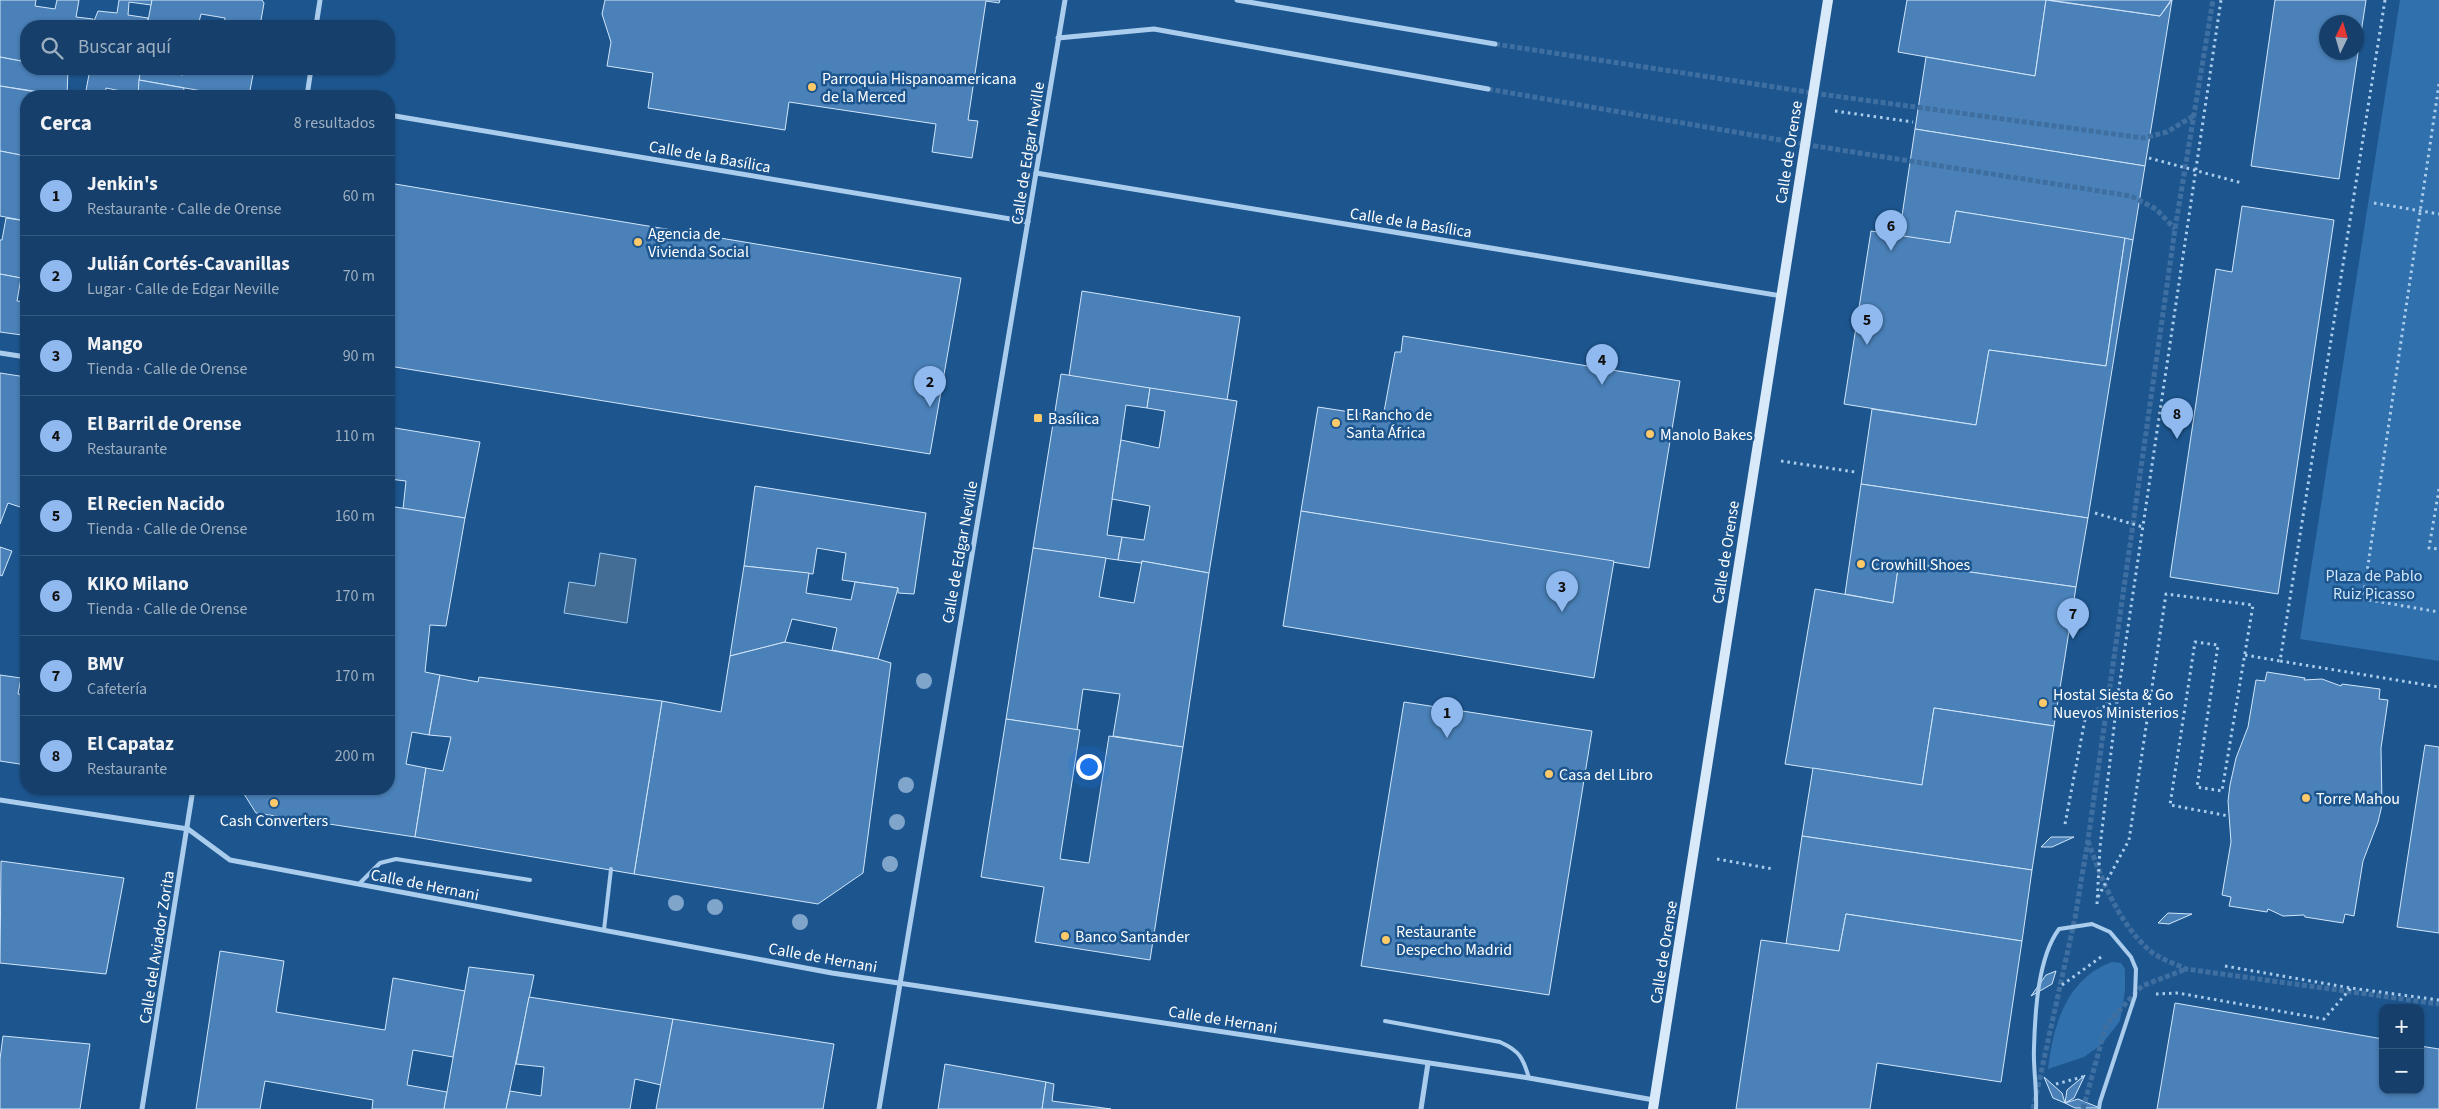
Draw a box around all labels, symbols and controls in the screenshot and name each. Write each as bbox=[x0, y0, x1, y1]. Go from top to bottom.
north arrow bbox=[2319, 15, 2364, 60]
search box bbox=[20, 20, 395, 75]
icon: search bbox=[38, 34, 66, 62]
text: Buscar aquí bbox=[78, 34, 171, 61]
place label: Parroquia Hispanoamericana de la Merced bbox=[822, 68, 1017, 108]
street label: Calle de Edgar Neville bbox=[1006, 80, 1050, 226]
marker: Parroquia Hispanoamericana de la Merced bbox=[806, 81, 818, 93]
street label: Calle de Orense bbox=[1770, 99, 1808, 205]
text: Cerca bbox=[40, 108, 92, 138]
text: 8 resultados bbox=[294, 112, 375, 134]
street label: Calle de la Basílica bbox=[647, 135, 772, 179]
text: Jenkin's bbox=[87, 171, 158, 198]
text: 1 bbox=[52, 185, 60, 207]
text: 60 m bbox=[343, 185, 375, 207]
text: Restaurante · Calle de Orense bbox=[87, 198, 281, 220]
street label: Calle de la Basílica bbox=[1348, 202, 1473, 243]
pin: 6 bbox=[1875, 210, 1907, 251]
place label: Agencia de Vivienda Social bbox=[648, 223, 749, 263]
marker: Agencia de Vivienda Social bbox=[632, 236, 644, 248]
text: Julián Cortés-Cavanillas bbox=[87, 251, 290, 278]
text: 2 bbox=[52, 265, 60, 287]
text: 70 m bbox=[343, 265, 375, 287]
text: Lugar · Calle de Edgar Neville bbox=[87, 278, 279, 300]
pin: 5 bbox=[1851, 304, 1883, 345]
text: Mango bbox=[87, 331, 143, 358]
pin: 4 bbox=[1586, 344, 1618, 385]
text: 3 bbox=[52, 345, 60, 367]
text: 90 m bbox=[343, 345, 375, 367]
text: Tienda · Calle de Orense bbox=[87, 358, 247, 380]
pin: 2 bbox=[914, 366, 946, 407]
pin: 8 bbox=[2161, 398, 2193, 439]
place label: El Rancho de Santa África bbox=[1346, 404, 1432, 444]
place label: Basílica bbox=[1048, 408, 1099, 430]
text: El Barril de Orense bbox=[87, 411, 242, 438]
marker: Basílica bbox=[1032, 412, 1044, 424]
marker: El Rancho de Santa África bbox=[1330, 417, 1342, 429]
place label: Manolo Bakes bbox=[1660, 424, 1753, 446]
text: 4 bbox=[52, 425, 60, 447]
text: 110 m bbox=[335, 425, 375, 447]
marker: Manolo Bakes bbox=[1644, 428, 1656, 440]
text: Restaurante bbox=[87, 438, 167, 460]
street label: Calle de Edgar Neville bbox=[937, 479, 983, 625]
text: El Recien Nacido bbox=[87, 491, 225, 518]
street label: Calle de Orense bbox=[1707, 499, 1745, 605]
text: 5 bbox=[52, 505, 60, 527]
text: 160 m bbox=[335, 505, 375, 527]
text: Tienda · Calle de Orense bbox=[87, 518, 247, 540]
place label: Crowhill Shoes bbox=[1871, 554, 1971, 576]
marker: Crowhill Shoes bbox=[1855, 558, 1867, 570]
park label: Plaza de Pablo Ruiz Picasso bbox=[2326, 565, 2422, 605]
text: KIKO Milano bbox=[87, 571, 189, 598]
pin: 3 bbox=[1546, 571, 1578, 612]
text: 6 bbox=[52, 585, 60, 607]
text: 170 m bbox=[335, 585, 375, 607]
text: Tienda · Calle de Orense bbox=[87, 598, 247, 620]
pin: 7 bbox=[2057, 598, 2089, 639]
text: BMV bbox=[87, 651, 124, 678]
text: 7 bbox=[52, 665, 60, 687]
text: 170 m bbox=[335, 665, 375, 687]
text: Cafetería bbox=[87, 678, 147, 700]
place label: Hostal Siesta & Go Nuevos Ministerios bbox=[2053, 684, 2179, 724]
pin: 1 bbox=[1431, 697, 1463, 738]
marker: Hostal Siesta & Go Nuevos Ministerios bbox=[2037, 697, 2049, 709]
text: El Capataz bbox=[87, 731, 174, 758]
text: 8 bbox=[52, 745, 60, 767]
text: 200 m bbox=[335, 745, 375, 767]
your location bbox=[1076, 754, 1102, 780]
text: Restaurante bbox=[87, 758, 167, 780]
place label: Casa del Libro bbox=[1559, 764, 1653, 786]
marker: Casa del Libro bbox=[1543, 768, 1555, 780]
place label: Torre Mahou bbox=[2316, 788, 2400, 810]
marker: Torre Mahou bbox=[2300, 792, 2312, 804]
marker: Cash Converters bbox=[268, 797, 280, 809]
place label: Cash Converters bbox=[220, 810, 329, 832]
street label: Calle de Hernani bbox=[369, 864, 481, 906]
street label: Calle del Aviador Zorita bbox=[134, 869, 180, 1025]
street label: Calle de Orense bbox=[1645, 899, 1683, 1005]
place label: Restaurante Despecho Madrid bbox=[1396, 921, 1512, 961]
place label: Banco Santander bbox=[1075, 926, 1190, 948]
marker: Banco Santander bbox=[1059, 930, 1071, 942]
marker: Restaurante Despecho Madrid bbox=[1380, 934, 1392, 946]
street label: Calle de Hernani bbox=[767, 938, 879, 978]
street label: Calle de Hernani bbox=[1167, 1001, 1279, 1039]
map controls bbox=[2379, 1004, 2424, 1094]
button: + bbox=[2379, 1004, 2424, 1049]
button: − bbox=[2379, 1049, 2424, 1094]

